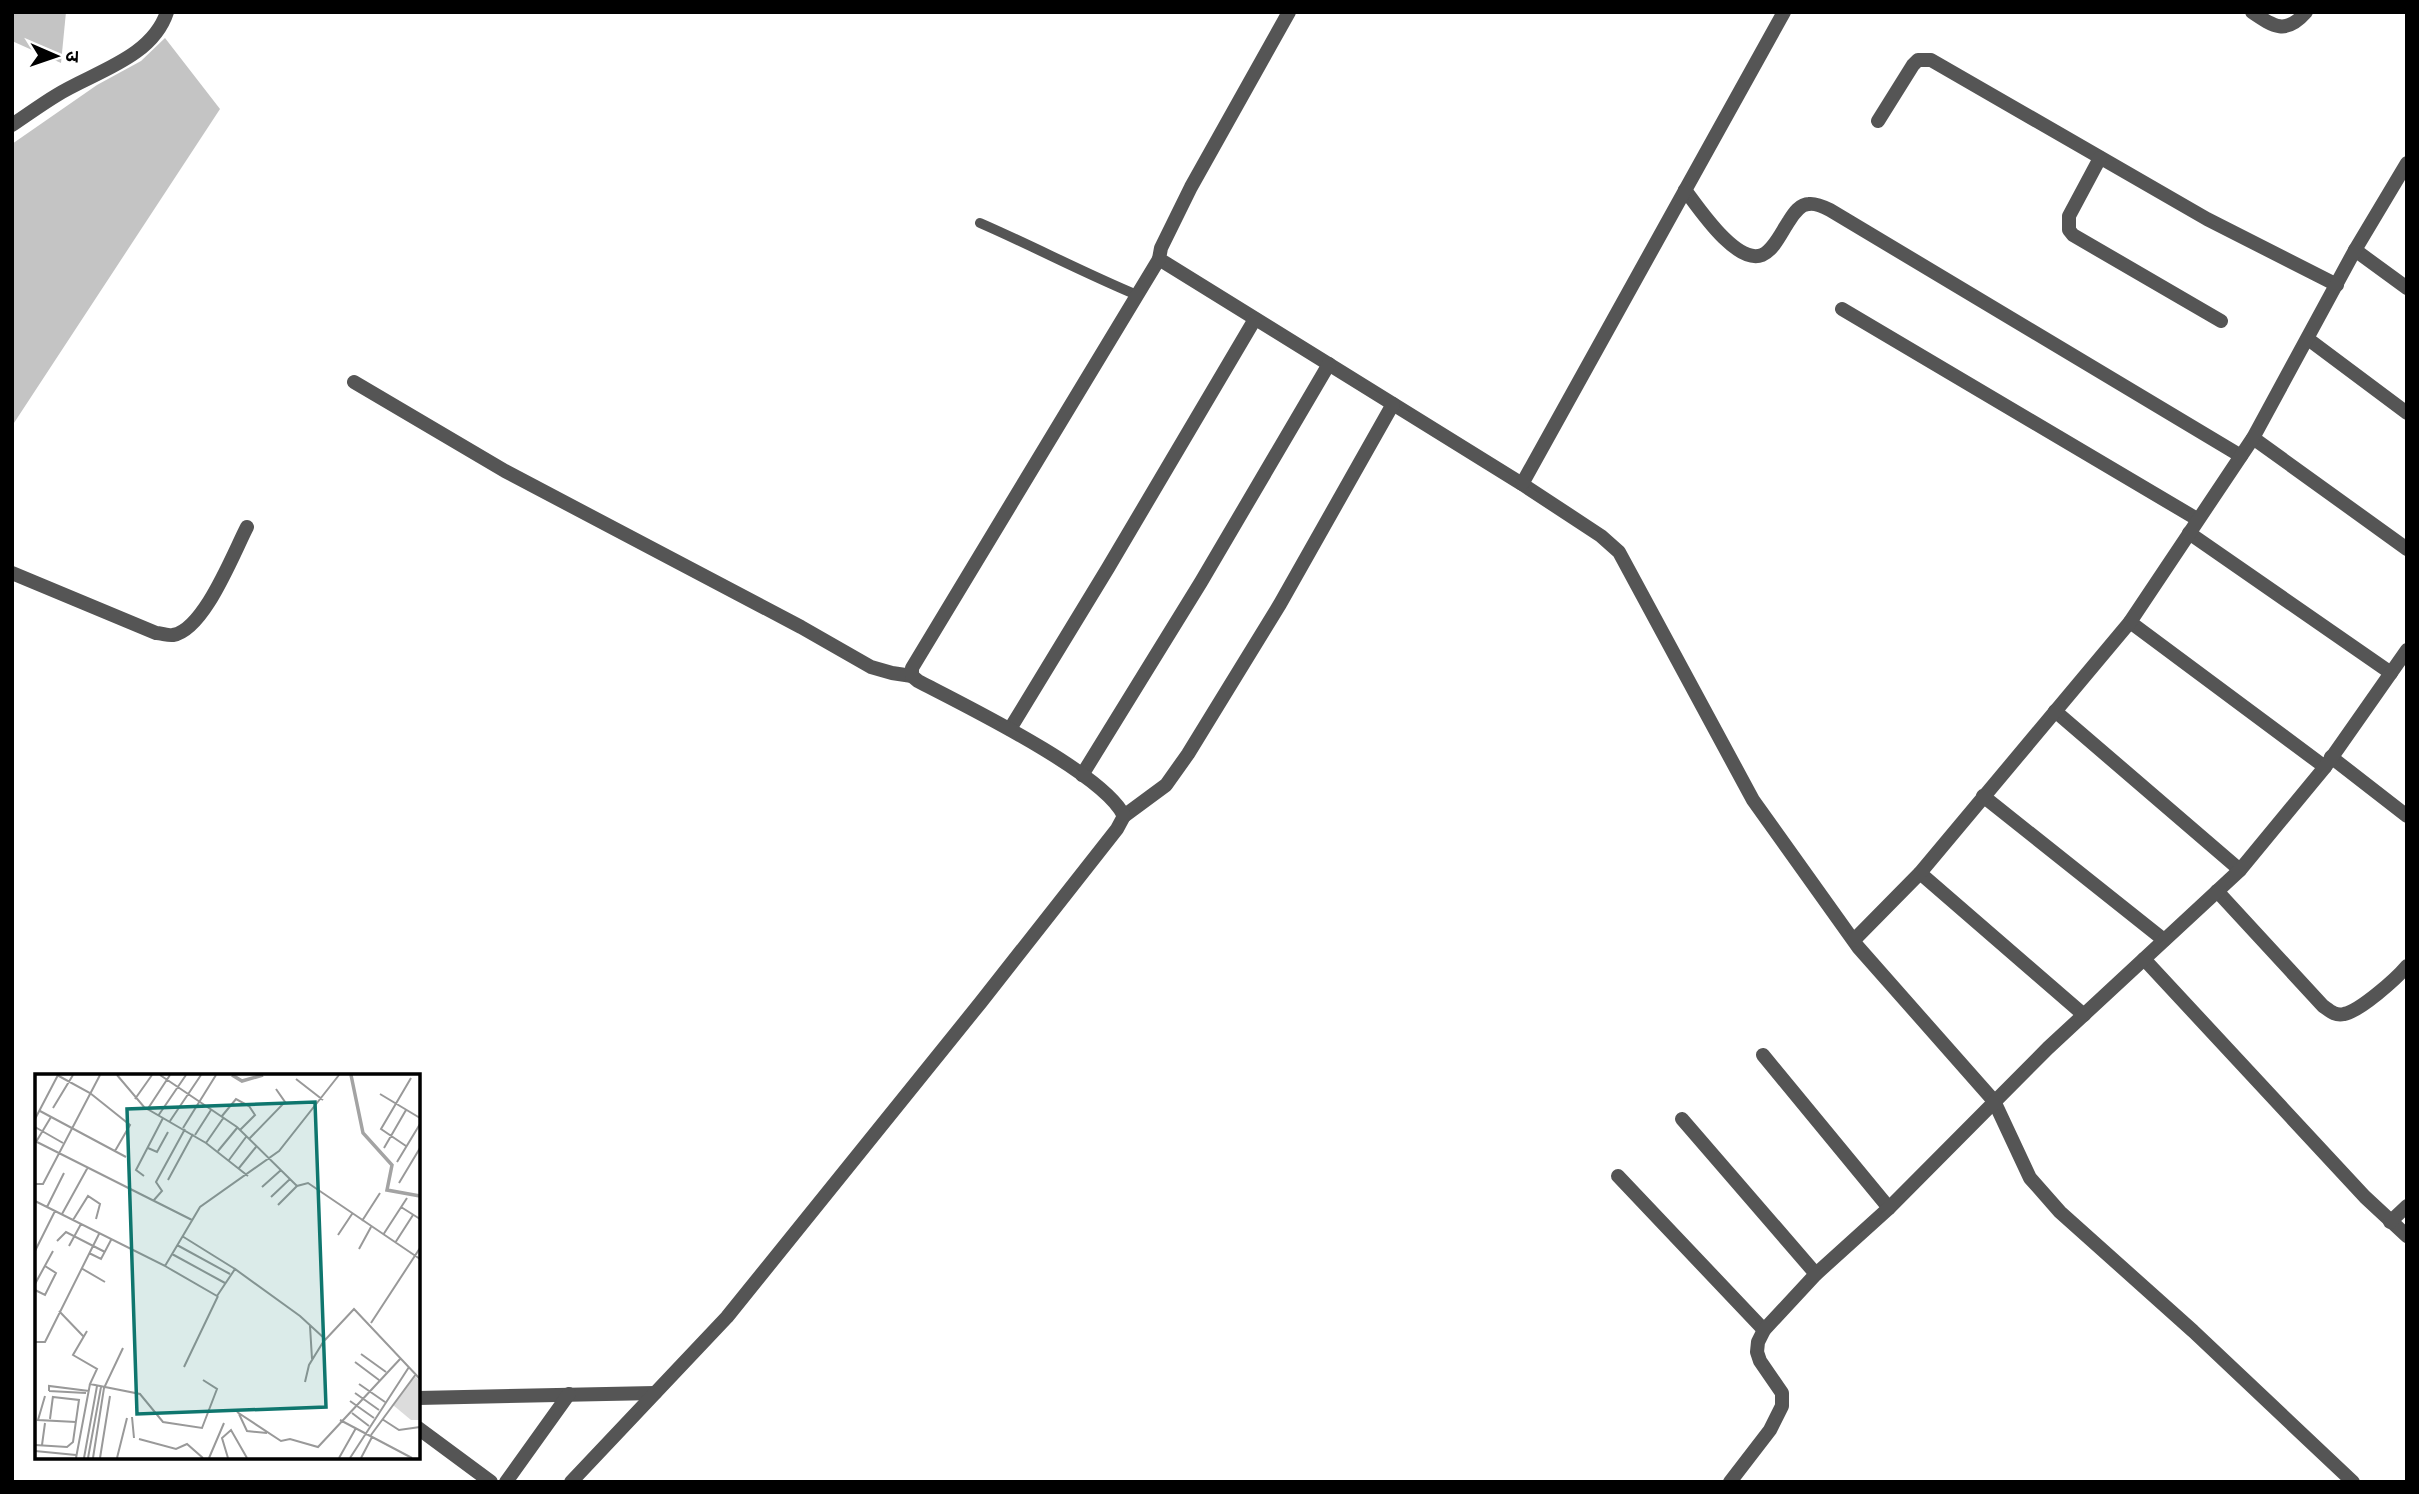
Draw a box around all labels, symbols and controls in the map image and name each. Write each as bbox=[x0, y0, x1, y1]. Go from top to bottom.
north arrow bbox=[21, 21, 91, 91]
text: उ bbox=[61, 51, 85, 63]
inset map bbox=[35, 1074, 420, 1459]

